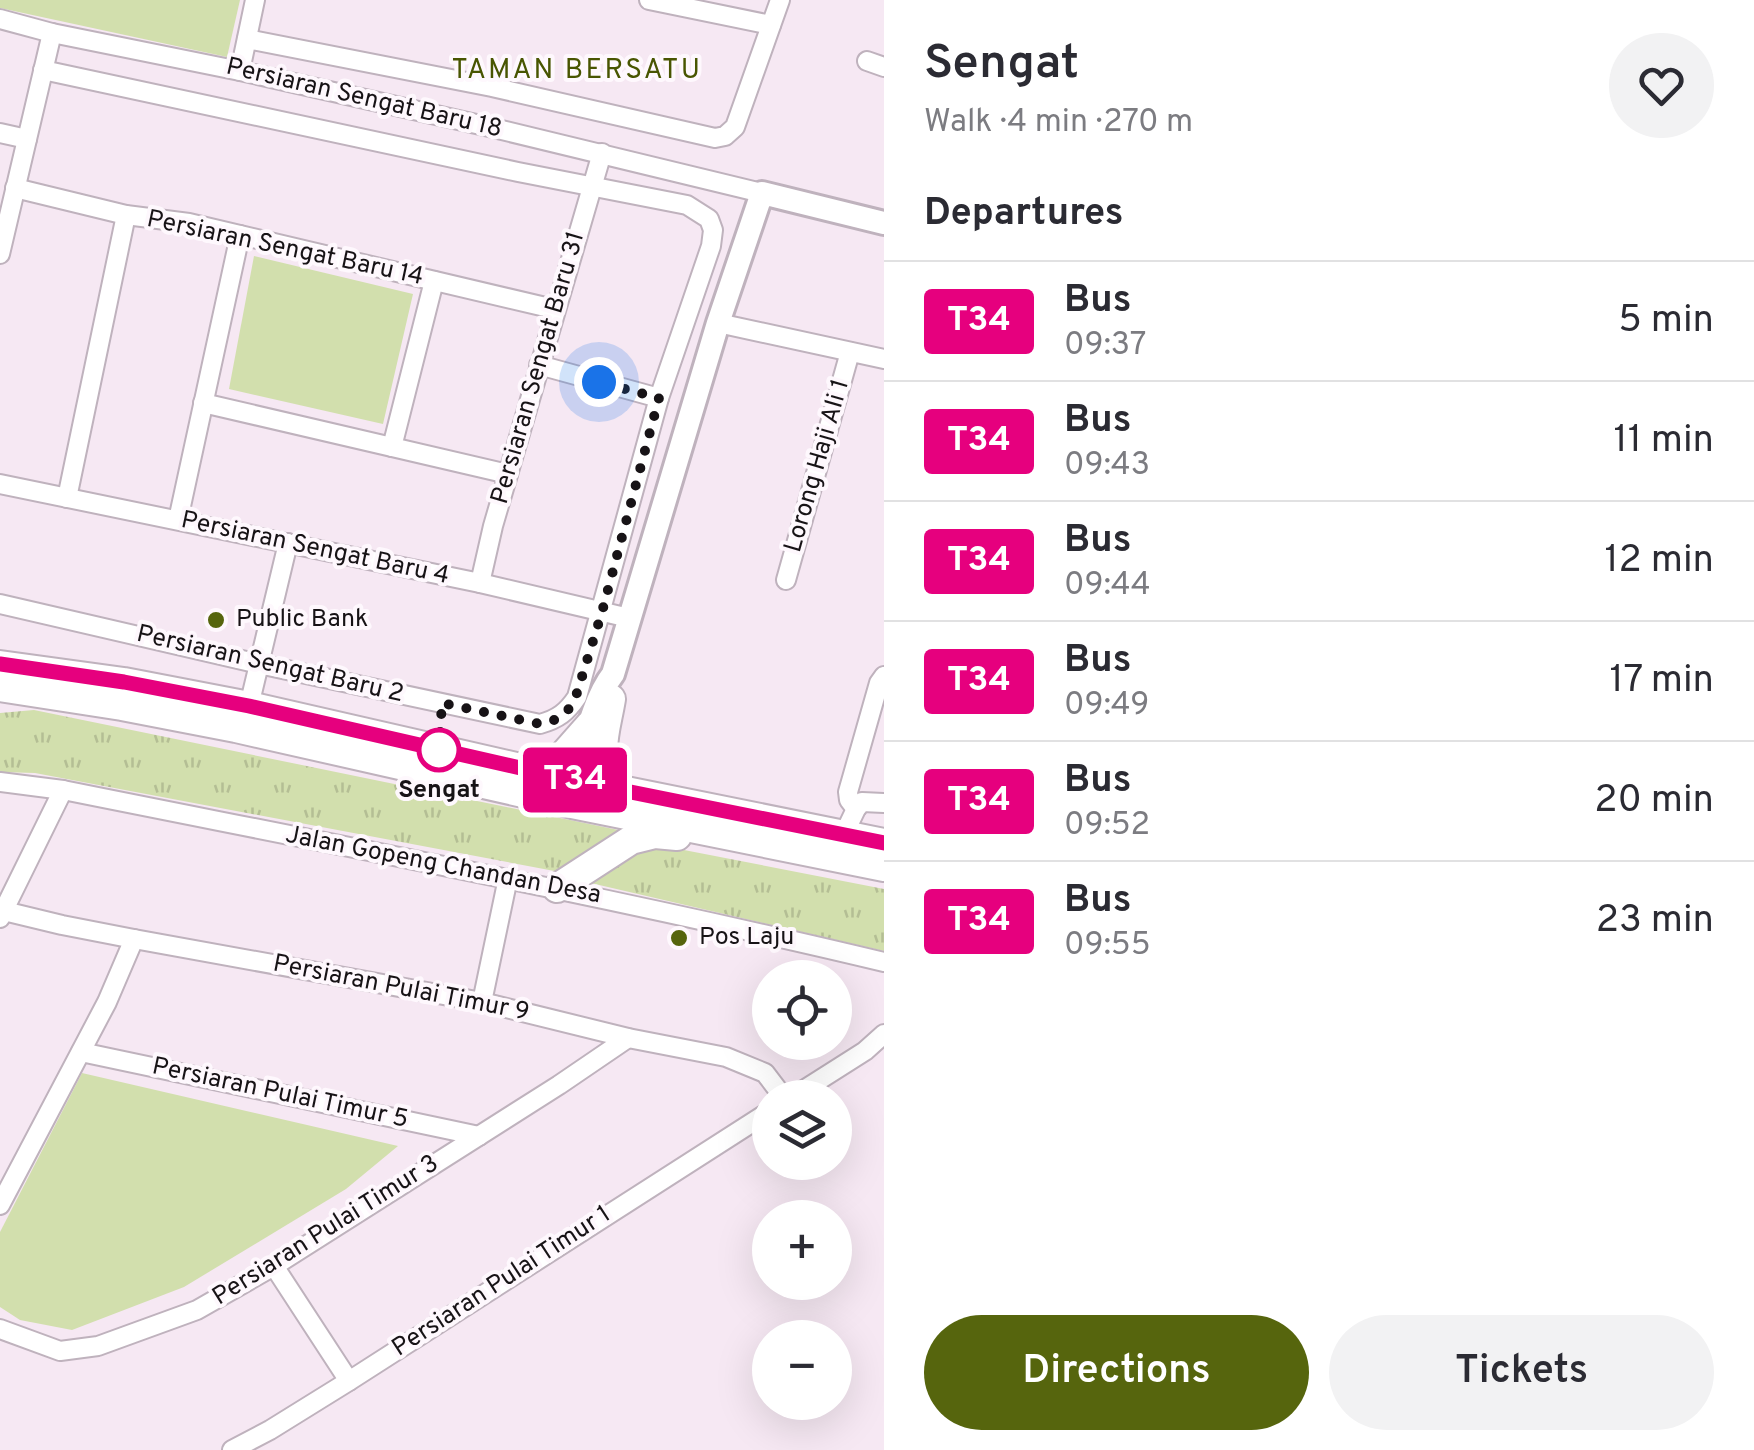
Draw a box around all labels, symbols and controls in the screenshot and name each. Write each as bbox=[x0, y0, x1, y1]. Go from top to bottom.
button: heart bbox=[1609, 33, 1714, 138]
text: Sengat bbox=[924, 35, 1079, 95]
street label: Persiaran Sengat Baru 18 bbox=[223, 52, 505, 146]
district label: TAMAN BERSATU bbox=[451, 53, 703, 89]
text: Walk · 4 min · 270 m bbox=[924, 103, 1193, 143]
text: Departures bbox=[924, 190, 1124, 239]
street label: Persiaran Sengat Baru 14 bbox=[144, 204, 426, 294]
street label: Persiaran Sengat Baru 31 bbox=[485, 228, 593, 508]
text: Bus bbox=[1064, 277, 1131, 326]
text: 5 min bbox=[1618, 297, 1714, 346]
text: T34 bbox=[947, 299, 1011, 343]
text: 09:37 bbox=[1064, 326, 1147, 366]
your location bbox=[574, 357, 624, 407]
street label: Lorong Haji Ali 1 bbox=[778, 376, 858, 556]
text: Bus bbox=[1064, 397, 1131, 446]
text: 11 min bbox=[1613, 417, 1714, 466]
text: T34 bbox=[947, 419, 1011, 463]
text: 09:43 bbox=[1064, 446, 1150, 486]
street label: Persiaran Sengat Baru 4 bbox=[178, 505, 452, 593]
text: Bus bbox=[1064, 517, 1131, 566]
text: 12 min bbox=[1604, 537, 1714, 586]
text: T34 bbox=[947, 539, 1011, 583]
text: 09:44 bbox=[1064, 566, 1151, 606]
place label: Public Bank bbox=[236, 604, 368, 636]
marker: Public Bank bbox=[205, 609, 227, 631]
street label: Persiaran Sengat Baru 2 bbox=[133, 619, 407, 711]
text: Bus bbox=[1064, 637, 1131, 686]
text: 17 min bbox=[1609, 657, 1714, 706]
text: T34 bbox=[947, 659, 1011, 703]
text: 09:49 bbox=[1064, 686, 1149, 726]
marker: Sengat bbox=[418, 729, 460, 771]
line badge: T34 bbox=[518, 748, 632, 812]
text: Bus bbox=[1064, 757, 1131, 806]
text: T34 bbox=[543, 758, 607, 802]
place label: Sengat bbox=[398, 775, 480, 807]
text: 20 min bbox=[1594, 777, 1714, 826]
text: T34 bbox=[947, 779, 1011, 823]
text: 09:52 bbox=[1064, 806, 1150, 846]
street label: Jalan Gopeng Chandan Desa bbox=[282, 820, 604, 912]
text: Bus bbox=[1064, 877, 1131, 926]
text: 23 min bbox=[1596, 897, 1714, 946]
text: T34 bbox=[947, 899, 1011, 943]
place label: Pos Laju bbox=[699, 922, 794, 954]
text: 09:55 bbox=[1064, 926, 1151, 966]
marker: Pos Laju bbox=[668, 927, 690, 949]
street label: Persiaran Pulai Timur 9 bbox=[270, 948, 532, 1030]
map controls bbox=[752, 960, 852, 1420]
button: locate bbox=[752, 960, 852, 1060]
street label: Persiaran Pulai Timur 5 bbox=[149, 1051, 411, 1137]
button: layers bbox=[752, 1080, 852, 1180]
street label: Persiaran Pulai Timur 3 bbox=[207, 1148, 445, 1314]
street label: Persiaran Pulai Timur 1 bbox=[386, 1199, 618, 1365]
button: + bbox=[752, 1200, 852, 1300]
button: Directions bbox=[924, 1315, 1309, 1430]
button: Tickets bbox=[1329, 1315, 1714, 1430]
button: − bbox=[752, 1320, 852, 1420]

